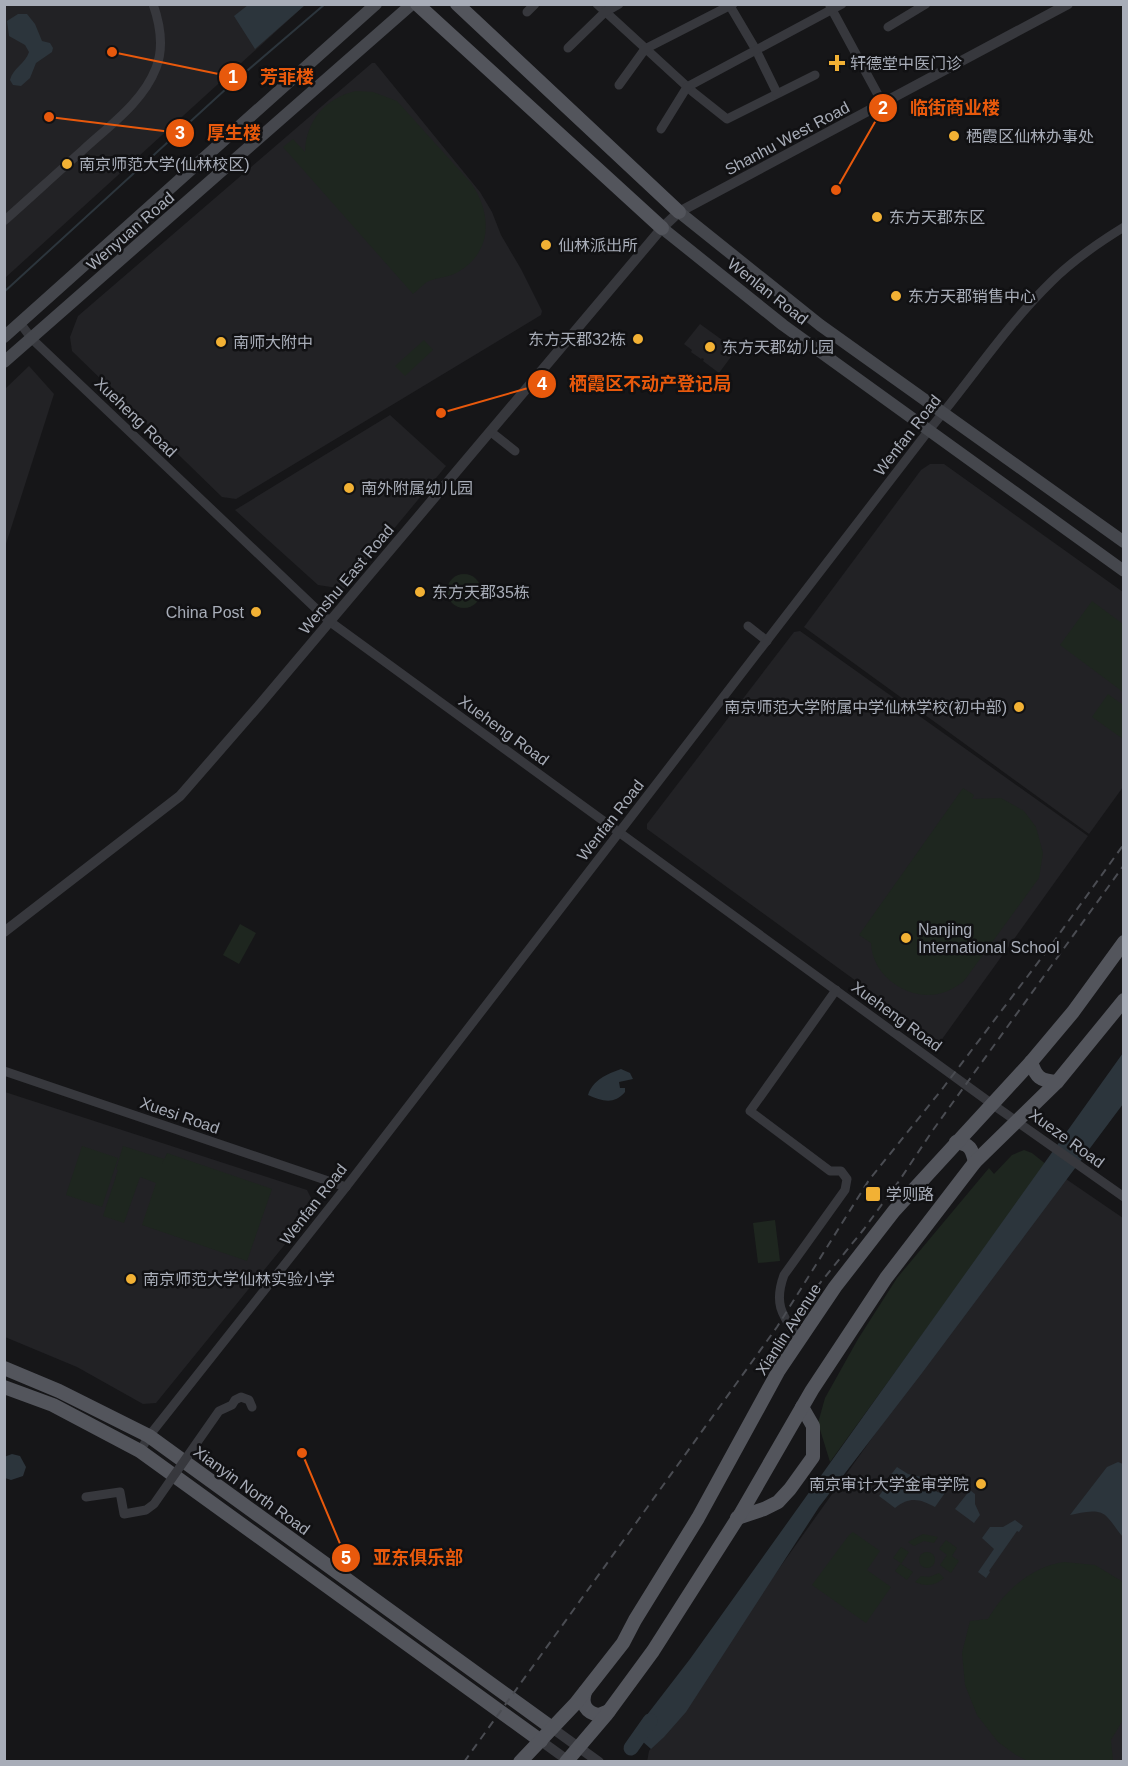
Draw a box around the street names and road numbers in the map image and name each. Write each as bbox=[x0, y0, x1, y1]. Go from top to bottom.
street label: Shanhu West Road bbox=[722, 98, 852, 178]
street label: Wenyuan Road bbox=[83, 189, 177, 274]
street label: Wenlan Road bbox=[724, 255, 811, 328]
street label: Xueheng Road bbox=[91, 374, 180, 461]
street label: Wenfan Road bbox=[871, 392, 944, 479]
street label: Wenshu East Road bbox=[296, 521, 397, 637]
street label: Xueheng Road bbox=[456, 692, 552, 769]
street label: Wenfan Road bbox=[574, 777, 647, 864]
street label: Xueheng Road bbox=[849, 978, 945, 1055]
street label: Xuesi Road bbox=[138, 1094, 222, 1137]
street label: Xueze Road bbox=[1026, 1106, 1107, 1171]
street label: Wenfan Road bbox=[277, 1161, 350, 1248]
street label: Xianlin Avenue bbox=[753, 1280, 824, 1378]
street label: Xianyin North Road bbox=[191, 1443, 313, 1538]

